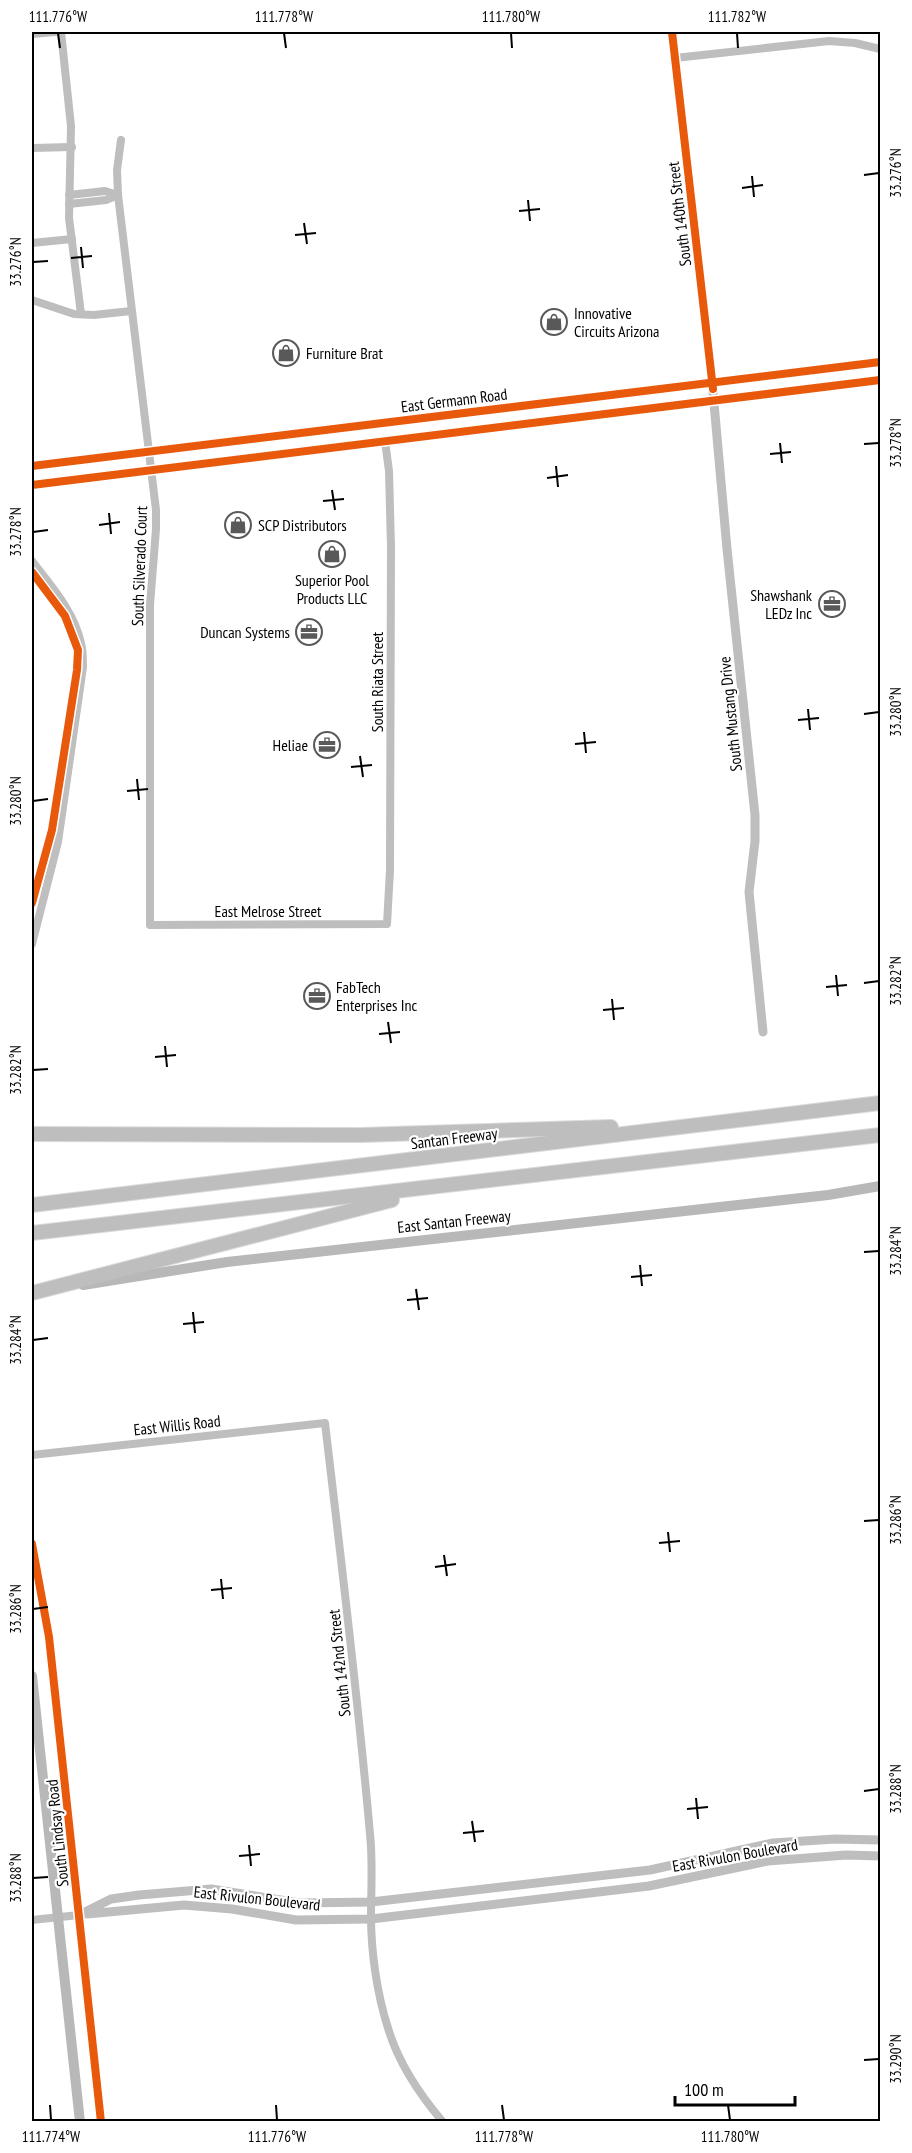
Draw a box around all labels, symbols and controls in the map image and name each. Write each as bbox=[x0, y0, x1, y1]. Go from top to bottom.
text: 111.776°W bbox=[29, 7, 87, 26]
text: 111.778°W bbox=[255, 7, 313, 26]
text: 111.780°W bbox=[482, 7, 540, 26]
text: 111.782°W bbox=[708, 7, 766, 26]
text: 33.276°N bbox=[886, 148, 905, 198]
street label: South 140th Street bbox=[663, 160, 695, 267]
text: 33.276°N bbox=[6, 237, 25, 287]
place label: Innovative Circuits Arizona bbox=[574, 303, 659, 341]
shop icon: Innovative Circuits Arizona bbox=[539, 307, 569, 337]
shop icon: Furniture Brat bbox=[271, 338, 301, 368]
place label: Furniture Brat bbox=[306, 343, 383, 363]
street label: East Germann Road bbox=[400, 384, 508, 416]
text: 33.278°N bbox=[886, 418, 905, 468]
street label: South Silverado Court bbox=[127, 505, 151, 626]
text: 33.278°N bbox=[6, 507, 25, 557]
shop icon: SCP Distributors bbox=[223, 510, 253, 540]
place label: SCP Distributors bbox=[258, 515, 347, 535]
shop icon: Superior Pool Products LLC bbox=[317, 539, 347, 569]
place label: Superior Pool Products LLC bbox=[295, 570, 369, 608]
place label: Shawshank LEDz Inc bbox=[750, 585, 813, 623]
office icon: Shawshank LEDz Inc bbox=[817, 589, 847, 619]
office icon: Duncan Systems bbox=[294, 617, 324, 647]
place label: Duncan Systems bbox=[200, 622, 290, 642]
street label: South Riata Street bbox=[367, 631, 387, 732]
street label: South Mustang Drive bbox=[714, 656, 746, 772]
text: 33.280°N bbox=[886, 687, 905, 737]
office icon: Heliae bbox=[312, 730, 342, 760]
place label: Heliae bbox=[273, 735, 308, 755]
text: 33.280°N bbox=[6, 776, 25, 826]
street label: East Melrose Street bbox=[215, 901, 322, 921]
text: 33.282°N bbox=[886, 956, 905, 1006]
place label: FabTech Enterprises Inc bbox=[336, 977, 418, 1015]
office icon: FabTech Enterprises Inc bbox=[302, 981, 332, 1011]
text: 33.282°N bbox=[6, 1045, 25, 1095]
street label: Santan Freeway bbox=[409, 1123, 499, 1153]
street label: East Santan Freeway bbox=[396, 1205, 512, 1237]
text: 33.284°N bbox=[886, 1226, 905, 1276]
text: 33.284°N bbox=[6, 1315, 25, 1365]
street label: East Willis Road bbox=[132, 1410, 222, 1440]
text: 33.286°N bbox=[886, 1495, 905, 1545]
text: 33.286°N bbox=[6, 1584, 25, 1634]
street label: South 142nd Street bbox=[323, 1608, 355, 1718]
text: 33.288°N bbox=[886, 1764, 905, 1814]
street label: South Lindsay Road bbox=[41, 1778, 73, 1888]
street label: East Rivulon Boulevard bbox=[671, 1834, 799, 1876]
text: 33.288°N bbox=[6, 1853, 25, 1903]
street label: East Rivulon Boulevard bbox=[193, 1881, 321, 1915]
text: 33.290°N bbox=[886, 2034, 905, 2084]
scale bar bbox=[675, 2069, 795, 2107]
text: 100 m bbox=[684, 2078, 724, 2101]
text: 111.774°W bbox=[22, 2127, 80, 2146]
text: 111.776°W bbox=[248, 2127, 306, 2146]
text: 111.778°W bbox=[475, 2127, 533, 2146]
text: 111.780°W bbox=[701, 2127, 759, 2146]

